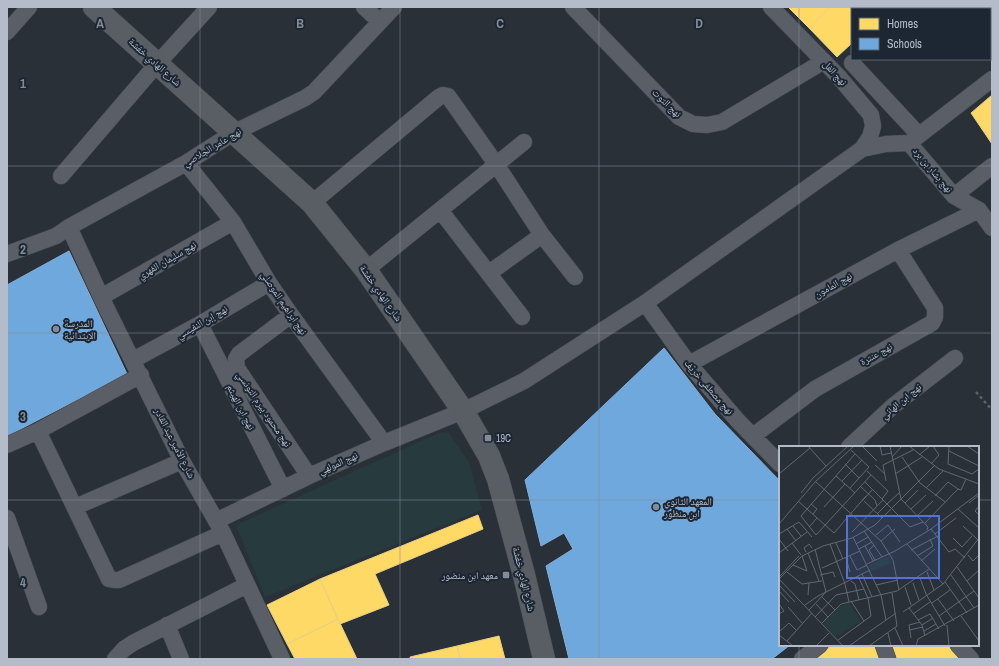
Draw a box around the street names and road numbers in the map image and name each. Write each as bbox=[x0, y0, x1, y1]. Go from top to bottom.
street label: شارع الهادي خفشة bbox=[125, 35, 184, 90]
street label: نهج الفل bbox=[820, 58, 850, 89]
street label: نهج التوت bbox=[650, 86, 685, 120]
street label: نهج عامر الجلاصي bbox=[180, 124, 245, 171]
street label: نهج بشار بن برد bbox=[910, 145, 956, 196]
street label: نهج سليمان الفهري bbox=[135, 238, 200, 283]
street label: شارع الهادي خفشة bbox=[355, 262, 406, 325]
street label: نهج ابراهيم الموصلي bbox=[257, 269, 310, 338]
street label: نهج المامون bbox=[812, 269, 855, 301]
street label: نهج إبن النفيسي bbox=[174, 302, 231, 343]
street label: نهج عنترة bbox=[857, 340, 895, 368]
street label: نهج مصطفى خريّف bbox=[681, 357, 737, 418]
street label: نهج محمود بيرم التونسي bbox=[233, 369, 294, 450]
street label: نهج ابن الهاني bbox=[878, 380, 925, 423]
street label: نهج ابن الهيثم bbox=[223, 382, 258, 433]
street label: شارع الأمير عبد القادر bbox=[151, 405, 199, 481]
street label: نهج المولهي bbox=[316, 449, 360, 479]
street label: شارع الهادي خفشة bbox=[508, 545, 538, 613]

